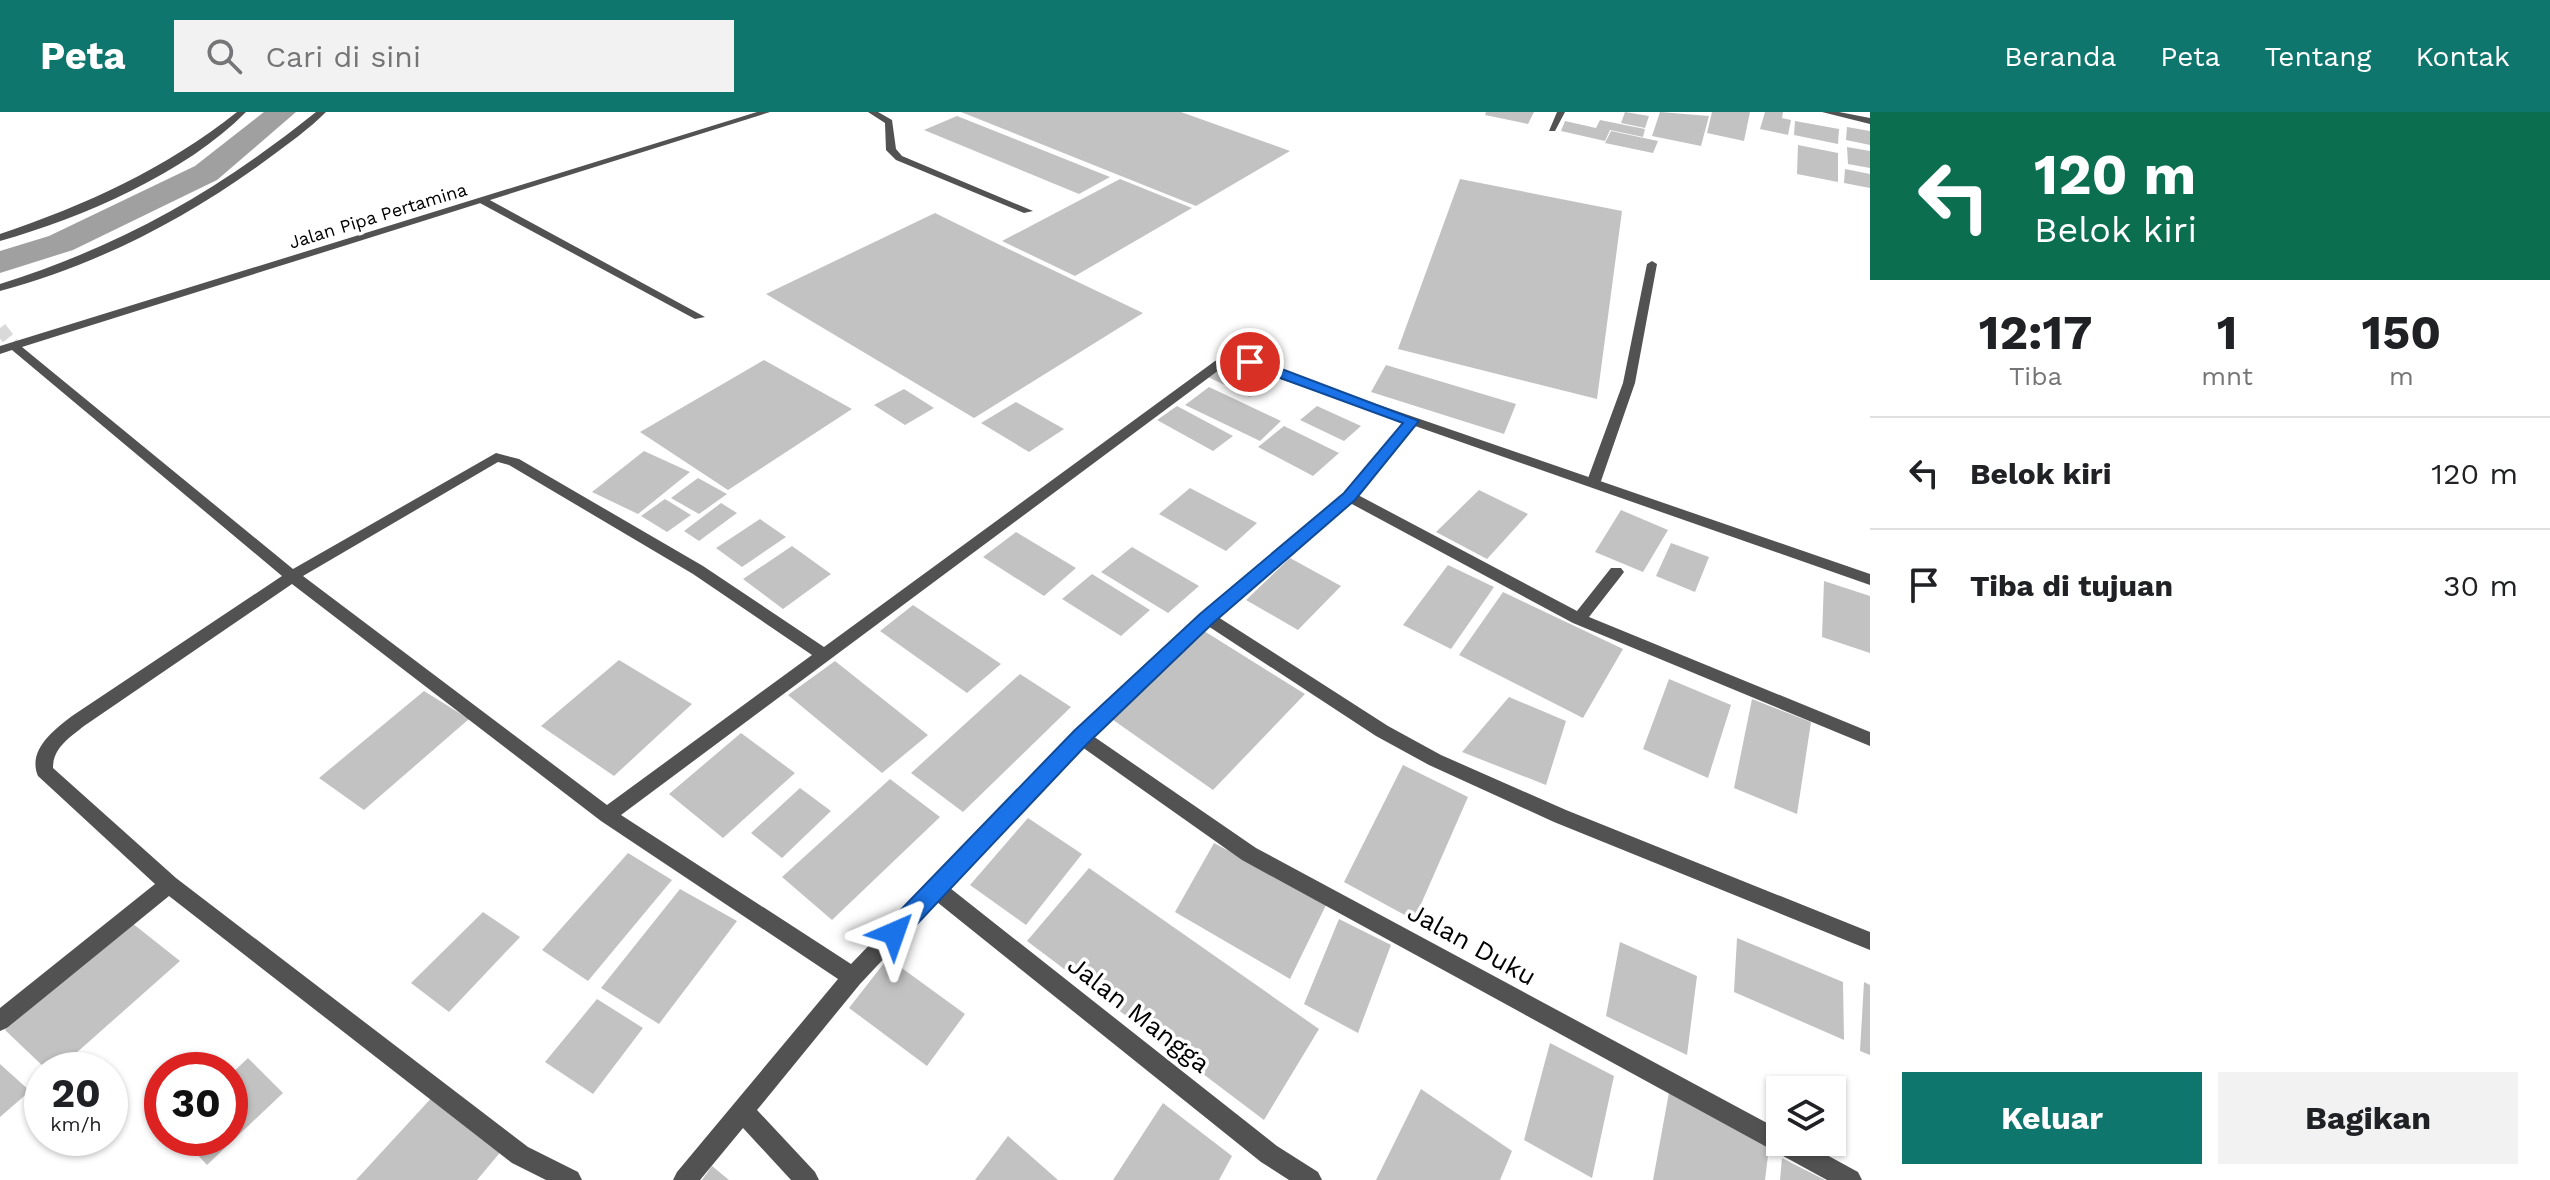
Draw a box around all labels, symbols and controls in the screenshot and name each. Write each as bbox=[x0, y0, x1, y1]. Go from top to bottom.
search box bbox=[174, 20, 734, 92]
text: Peta bbox=[40, 34, 126, 78]
icon: search bbox=[202, 34, 246, 78]
text: Cari di sini bbox=[266, 39, 421, 74]
text: Beranda bbox=[2004, 40, 2116, 73]
text: Peta bbox=[2160, 40, 2220, 73]
text: Tentang bbox=[2264, 40, 2371, 73]
text: Kontak bbox=[2415, 40, 2510, 73]
text: 120 m bbox=[2034, 142, 2196, 208]
icon: left bbox=[1902, 144, 2006, 248]
street label: Jalan Pipa Pertamina bbox=[286, 178, 469, 253]
text: Belok kiri bbox=[2034, 209, 2197, 251]
text: 12:17 bbox=[1979, 304, 2092, 361]
text: 1 bbox=[2217, 304, 2237, 361]
text: 150 bbox=[2362, 304, 2441, 361]
pin bbox=[1216, 328, 1284, 396]
icon: arrive bbox=[1228, 340, 1272, 384]
text: Tiba bbox=[2009, 361, 2062, 391]
text: mnt bbox=[2201, 361, 2253, 391]
text: m bbox=[2389, 361, 2414, 391]
icon: left bbox=[1902, 451, 1946, 495]
text: Belok kiri bbox=[1970, 456, 2112, 491]
text: 120 m bbox=[2431, 456, 2518, 491]
icon: arrive bbox=[1902, 563, 1946, 607]
text: Tiba di tujuan bbox=[1970, 568, 2173, 603]
text: 30 m bbox=[2443, 568, 2518, 603]
position arrow bbox=[852, 891, 936, 975]
street label: Jalan Duku bbox=[1403, 896, 1541, 992]
street label: Jalan Mangga bbox=[1062, 949, 1216, 1079]
speed limit sign: 30 bbox=[144, 1052, 248, 1156]
text: 20 bbox=[51, 1070, 101, 1117]
button: Keluar bbox=[1902, 1072, 2202, 1164]
button: Bagikan bbox=[2218, 1072, 2518, 1164]
map controls bbox=[1766, 1076, 1846, 1156]
button: layers bbox=[1766, 1076, 1846, 1156]
text: km/h bbox=[50, 1112, 102, 1136]

